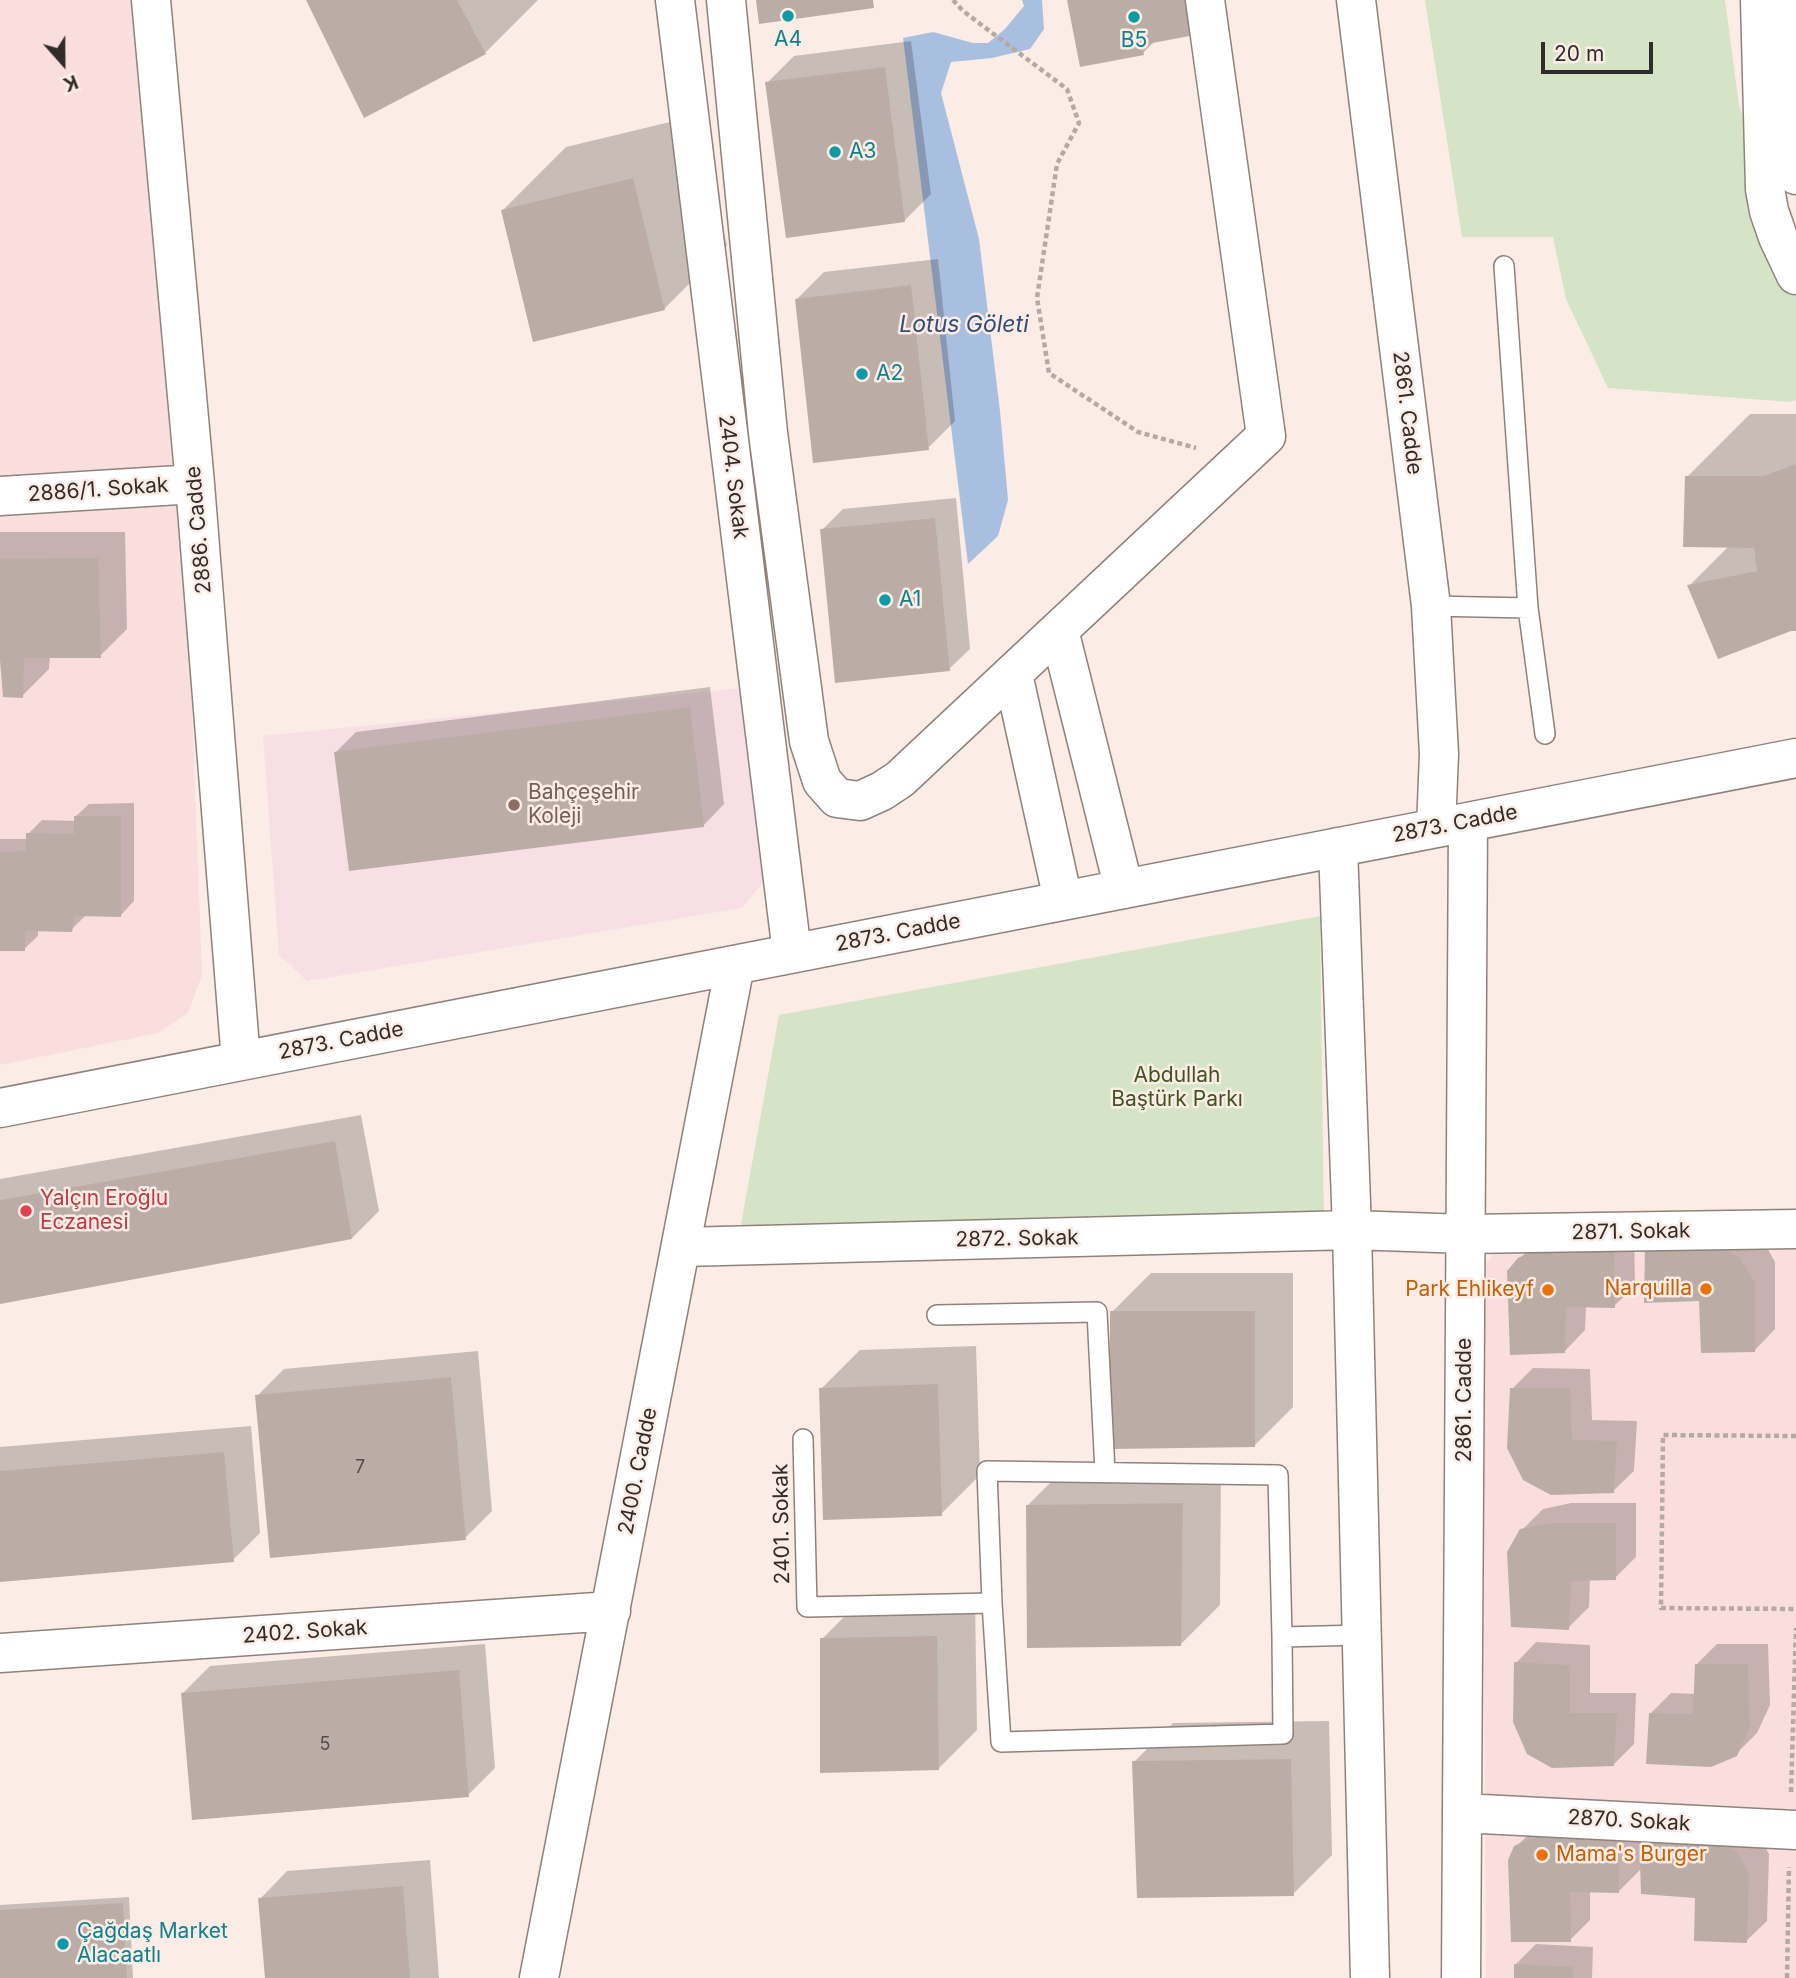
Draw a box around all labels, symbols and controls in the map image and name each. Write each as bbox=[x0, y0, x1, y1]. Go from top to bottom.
marker: A4 bbox=[780, 8, 796, 24]
marker: B5 bbox=[1126, 9, 1142, 25]
place label: A4 bbox=[774, 27, 802, 53]
north arrow bbox=[28, 28, 98, 98]
place label: B5 bbox=[1121, 28, 1147, 54]
scale bar bbox=[1544, 28, 1656, 72]
text: 20 m bbox=[1554, 41, 1604, 66]
text: K bbox=[60, 70, 81, 96]
place label: A3 bbox=[849, 139, 876, 165]
marker: A3 bbox=[827, 144, 843, 160]
water label: Lotus Göleti bbox=[899, 311, 1029, 339]
street label: 2861. Cadde bbox=[1387, 350, 1427, 476]
place label: A2 bbox=[876, 361, 903, 387]
marker: A2 bbox=[854, 366, 870, 382]
street label: 2404. Sokak bbox=[713, 413, 753, 541]
street label: 2886. Cadde bbox=[181, 465, 217, 595]
street label: 2886/1. Sokak bbox=[27, 473, 169, 507]
place label: A1 bbox=[899, 587, 921, 613]
marker: A1 bbox=[877, 592, 893, 608]
place label: Bahçeşehir Koleji bbox=[528, 780, 639, 830]
marker: Bahçeşehir Koleji bbox=[506, 797, 522, 813]
street label: 2873. Cadde bbox=[1390, 800, 1520, 848]
street label: 2873. Cadde bbox=[833, 909, 963, 957]
street label: 2873. Cadde bbox=[276, 1017, 406, 1065]
park label: Abdullah Baştürk Parkı bbox=[1111, 1063, 1243, 1113]
place label: Yalçın Eroğlu Eczanesi bbox=[40, 1186, 168, 1236]
marker: Yalçın Eroğlu Eczanesi bbox=[18, 1203, 34, 1219]
street label: 2871. Sokak bbox=[1571, 1218, 1691, 1246]
street label: 2872. Sokak bbox=[955, 1225, 1079, 1253]
place label: Narquilla bbox=[1605, 1276, 1692, 1302]
place label: Park Ehlikeyf bbox=[1405, 1277, 1534, 1303]
marker: Narquilla bbox=[1698, 1281, 1714, 1297]
marker: Park Ehlikeyf bbox=[1540, 1282, 1556, 1298]
street label: 2861. Cadde bbox=[1452, 1338, 1478, 1462]
street label: 2400. Cadde bbox=[613, 1405, 663, 1537]
house number: 7 bbox=[355, 1457, 365, 1479]
street label: 2401. Sokak bbox=[768, 1463, 796, 1585]
street label: 2402. Sokak bbox=[242, 1615, 368, 1649]
house number: 5 bbox=[320, 1734, 330, 1756]
street label: 2870. Sokak bbox=[1567, 1805, 1691, 1837]
place label: Mama's Burger bbox=[1556, 1842, 1707, 1868]
marker: Mama's Burger bbox=[1534, 1847, 1550, 1863]
place label: Çağdaş Market Alacaatlı bbox=[77, 1919, 228, 1969]
marker: Çağdaş Market Alacaatlı bbox=[55, 1936, 71, 1952]

